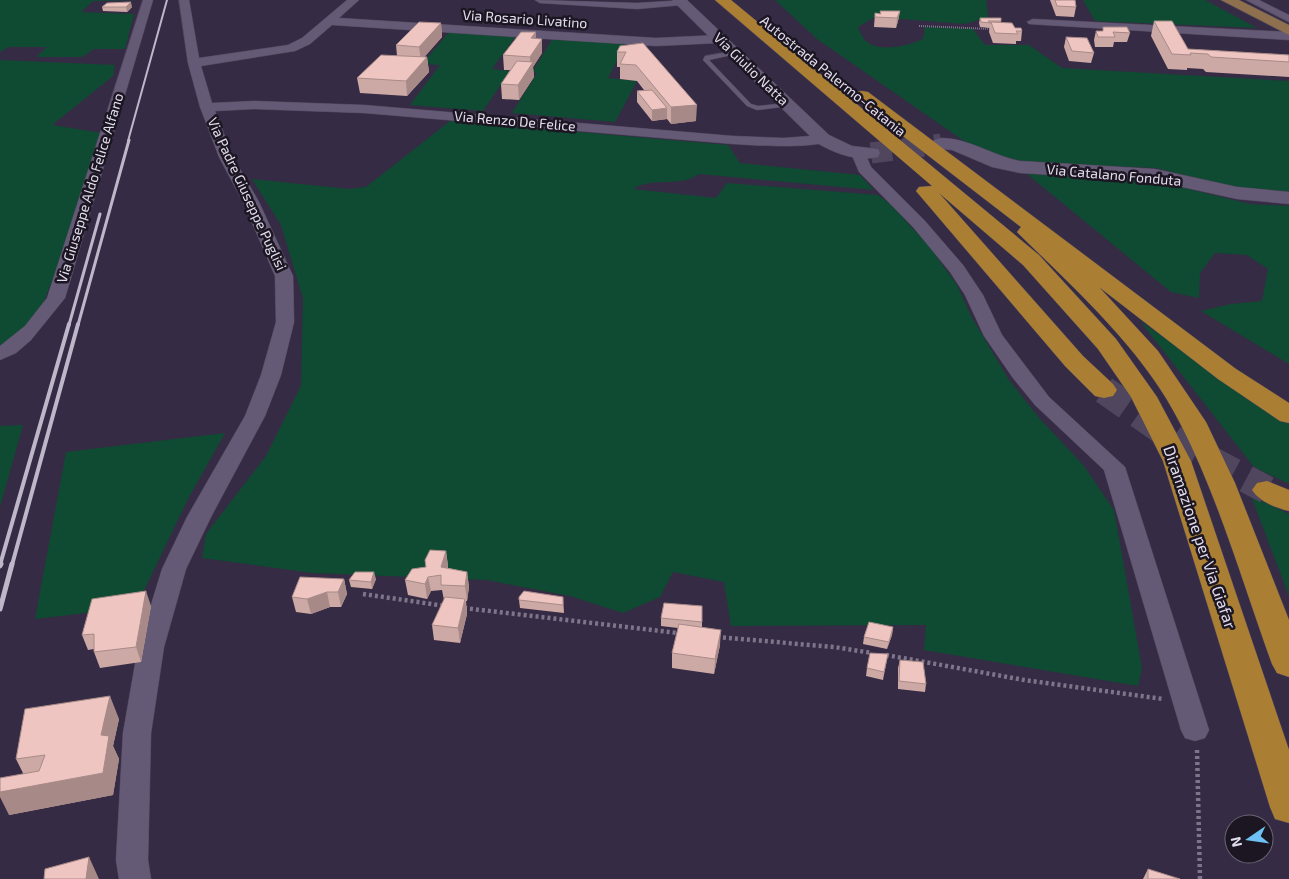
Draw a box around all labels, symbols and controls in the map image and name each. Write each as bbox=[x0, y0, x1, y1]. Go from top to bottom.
street label: Via Rosario Livatino bbox=[462, 6, 588, 31]
street label: Autostrada Palermo-Catania bbox=[757, 12, 909, 140]
street label: Via Giulio Natta bbox=[710, 29, 792, 109]
street label: Via Giuseppe Aldo Felice Alfano bbox=[53, 91, 127, 285]
street label: Via Renzo De Felice bbox=[454, 107, 577, 134]
street label: Via Padre Giuseppe Puglisi bbox=[205, 115, 290, 273]
street label: Via Catalano Fonduta bbox=[1046, 160, 1182, 189]
street label: Diramazione per Via Giafar bbox=[1160, 443, 1241, 632]
north arrow bbox=[1224, 814, 1274, 864]
text: N bbox=[1226, 835, 1245, 849]

